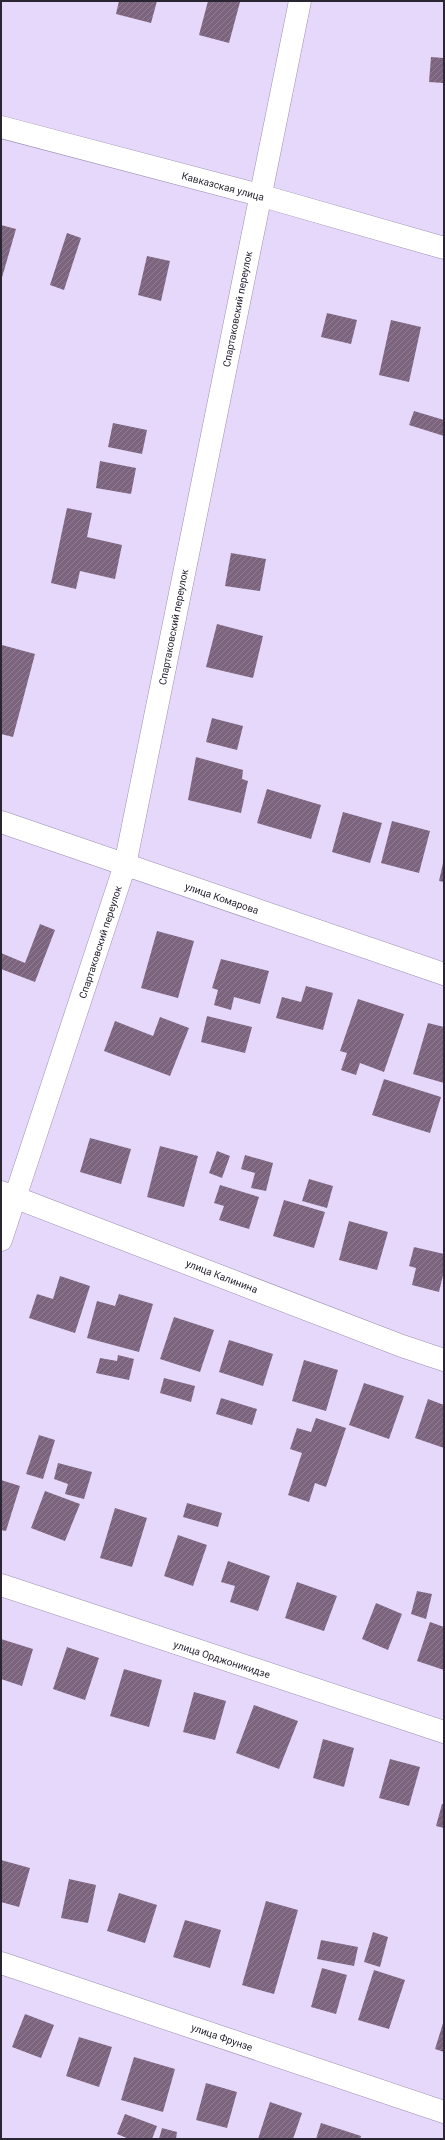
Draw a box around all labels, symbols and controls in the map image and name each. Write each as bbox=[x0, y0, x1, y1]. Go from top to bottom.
street label: Кавказская улица bbox=[180, 170, 265, 203]
street label: Спартаковский переулок bbox=[221, 250, 254, 368]
street label: Спартаковский переулок bbox=[157, 568, 190, 686]
street label: улица Комарова bbox=[184, 881, 260, 916]
street label: Спартаковский переулок bbox=[77, 884, 124, 1000]
street label: улица Калинина bbox=[184, 1258, 259, 1295]
street label: улица Орджоникидзе bbox=[172, 1639, 271, 1680]
street label: улица Фрунзе bbox=[190, 2021, 254, 2053]

